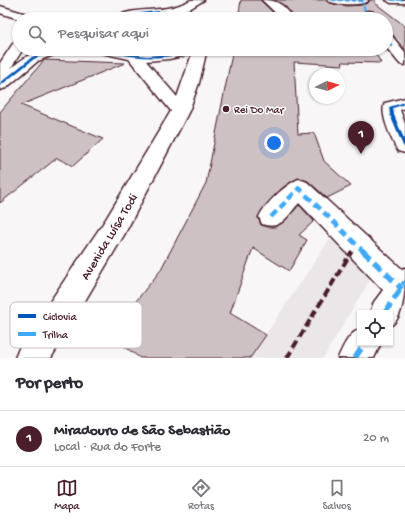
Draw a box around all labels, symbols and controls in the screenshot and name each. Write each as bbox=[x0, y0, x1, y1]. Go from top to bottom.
search box bbox=[12, 12, 393, 56]
icon: search bbox=[26, 23, 48, 45]
text: Pesquisar aqui bbox=[58, 25, 149, 43]
north arrow bbox=[309, 68, 345, 104]
marker: Rei Do Mar bbox=[221, 104, 231, 114]
place label: Rei Do Mar bbox=[234, 105, 285, 117]
pin: 1 bbox=[348, 121, 374, 154]
your location bbox=[264, 133, 284, 153]
street label: Avenida Luísa Todi bbox=[78, 191, 142, 283]
legend bbox=[10, 302, 142, 348]
map controls bbox=[357, 310, 393, 346]
button: locate bbox=[357, 310, 393, 346]
text: Ciclovia bbox=[43, 312, 77, 324]
text: Trilha bbox=[42, 330, 69, 342]
text: Por perto bbox=[16, 374, 83, 394]
text: Miradouro de São Sebastião bbox=[54, 422, 230, 440]
text: 1 bbox=[26, 431, 32, 446]
text: 20 m bbox=[363, 431, 389, 446]
text: Local · Rua do Forte bbox=[54, 440, 161, 455]
tab: Mapa bbox=[54, 477, 79, 513]
tab: Rotas bbox=[188, 477, 214, 513]
tab: Salvos bbox=[323, 477, 351, 513]

